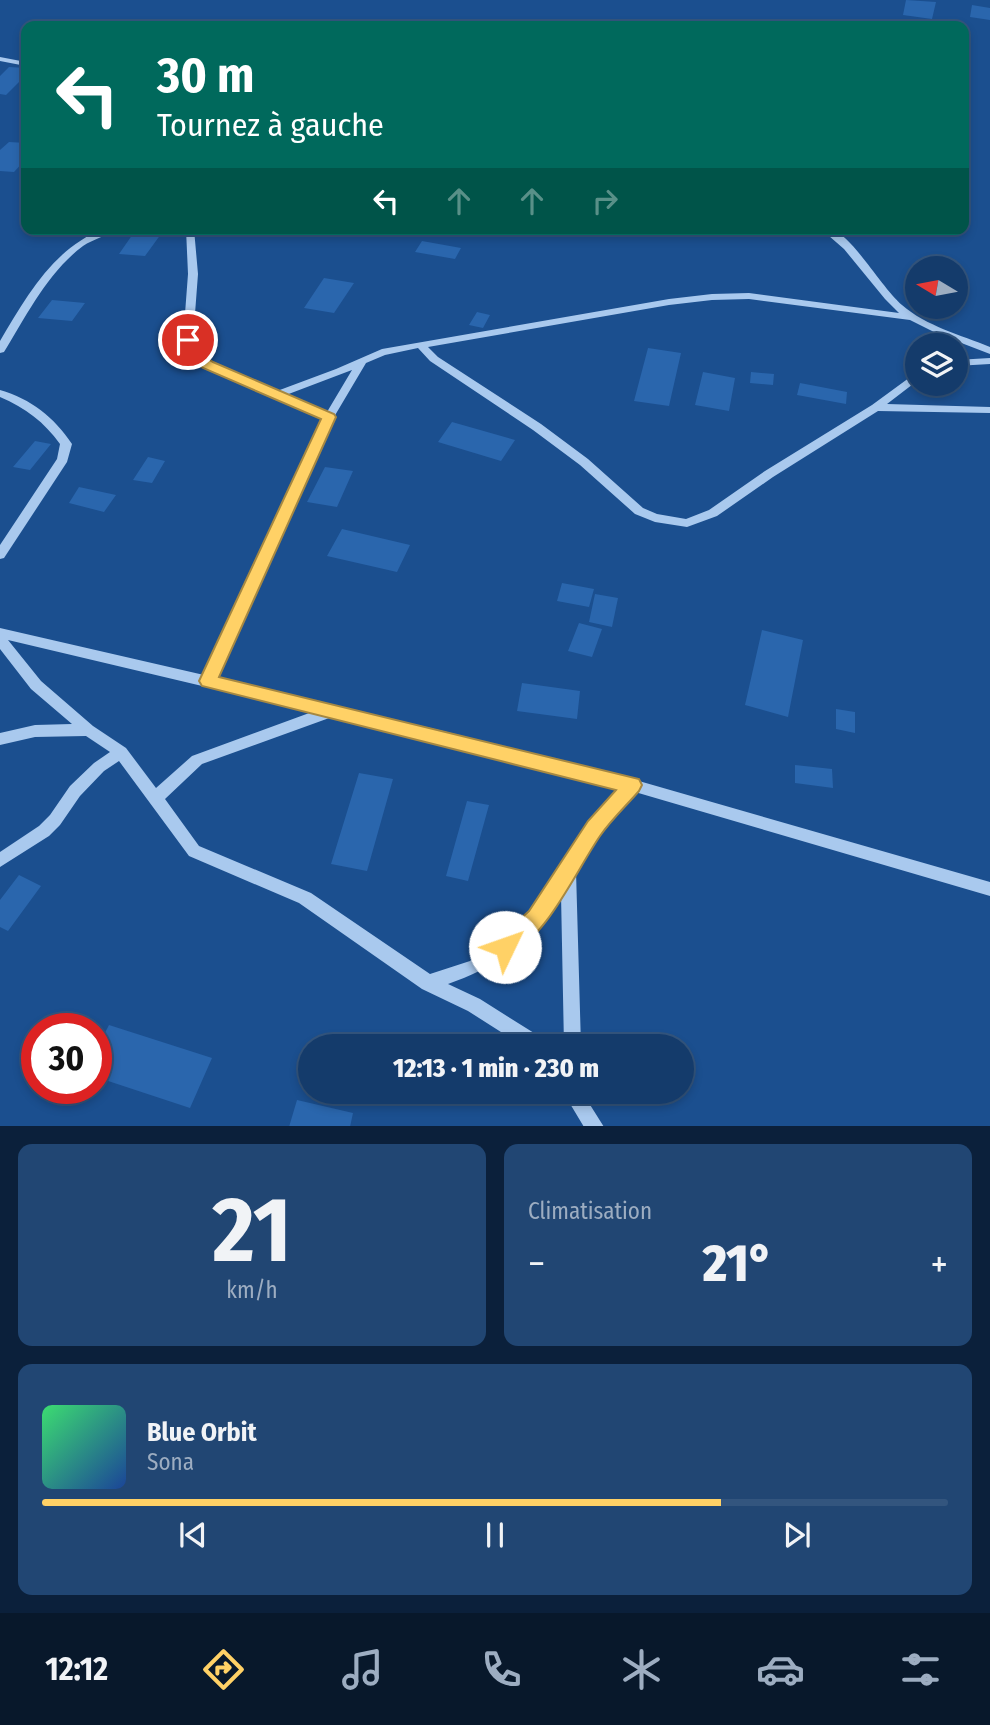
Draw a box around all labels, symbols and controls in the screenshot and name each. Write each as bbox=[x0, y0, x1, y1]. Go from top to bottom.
text: 30 m bbox=[157, 46, 255, 105]
icon: left bbox=[42, 49, 133, 140]
text: Tournez à gauche bbox=[157, 106, 384, 144]
icon: left bbox=[367, 182, 405, 220]
icon: ahead bbox=[440, 182, 478, 220]
icon: ahead bbox=[513, 182, 551, 220]
icon: right bbox=[586, 182, 624, 220]
north arrow bbox=[905, 256, 968, 318]
map controls bbox=[905, 256, 968, 396]
pin bbox=[158, 310, 218, 370]
icon: arrive bbox=[169, 321, 207, 359]
button: layers bbox=[905, 333, 968, 396]
position arrow bbox=[468, 910, 542, 984]
speed limit sign: 30 bbox=[21, 1013, 112, 1104]
text: 12:13 · 1 min · 230 m bbox=[393, 1053, 599, 1084]
text: 21 bbox=[212, 1176, 292, 1285]
text: Climatisation bbox=[528, 1197, 652, 1225]
text: 21° bbox=[703, 1232, 773, 1295]
text: − bbox=[528, 1241, 545, 1287]
text: + bbox=[931, 1241, 948, 1287]
text: km/h bbox=[226, 1276, 278, 1304]
text: Blue Orbit bbox=[147, 1417, 257, 1448]
text: Sona bbox=[147, 1448, 194, 1476]
icon: previous bbox=[174, 1516, 212, 1554]
icon: pause bbox=[476, 1516, 514, 1554]
icon: next bbox=[778, 1516, 816, 1554]
icon: directions bbox=[199, 1645, 248, 1694]
icon: music bbox=[338, 1645, 387, 1694]
icon: phone bbox=[477, 1645, 526, 1694]
icon: climate bbox=[617, 1645, 666, 1694]
icon: car bbox=[756, 1645, 805, 1694]
icon: filters bbox=[896, 1645, 945, 1694]
text: 12:12 bbox=[45, 1650, 108, 1688]

